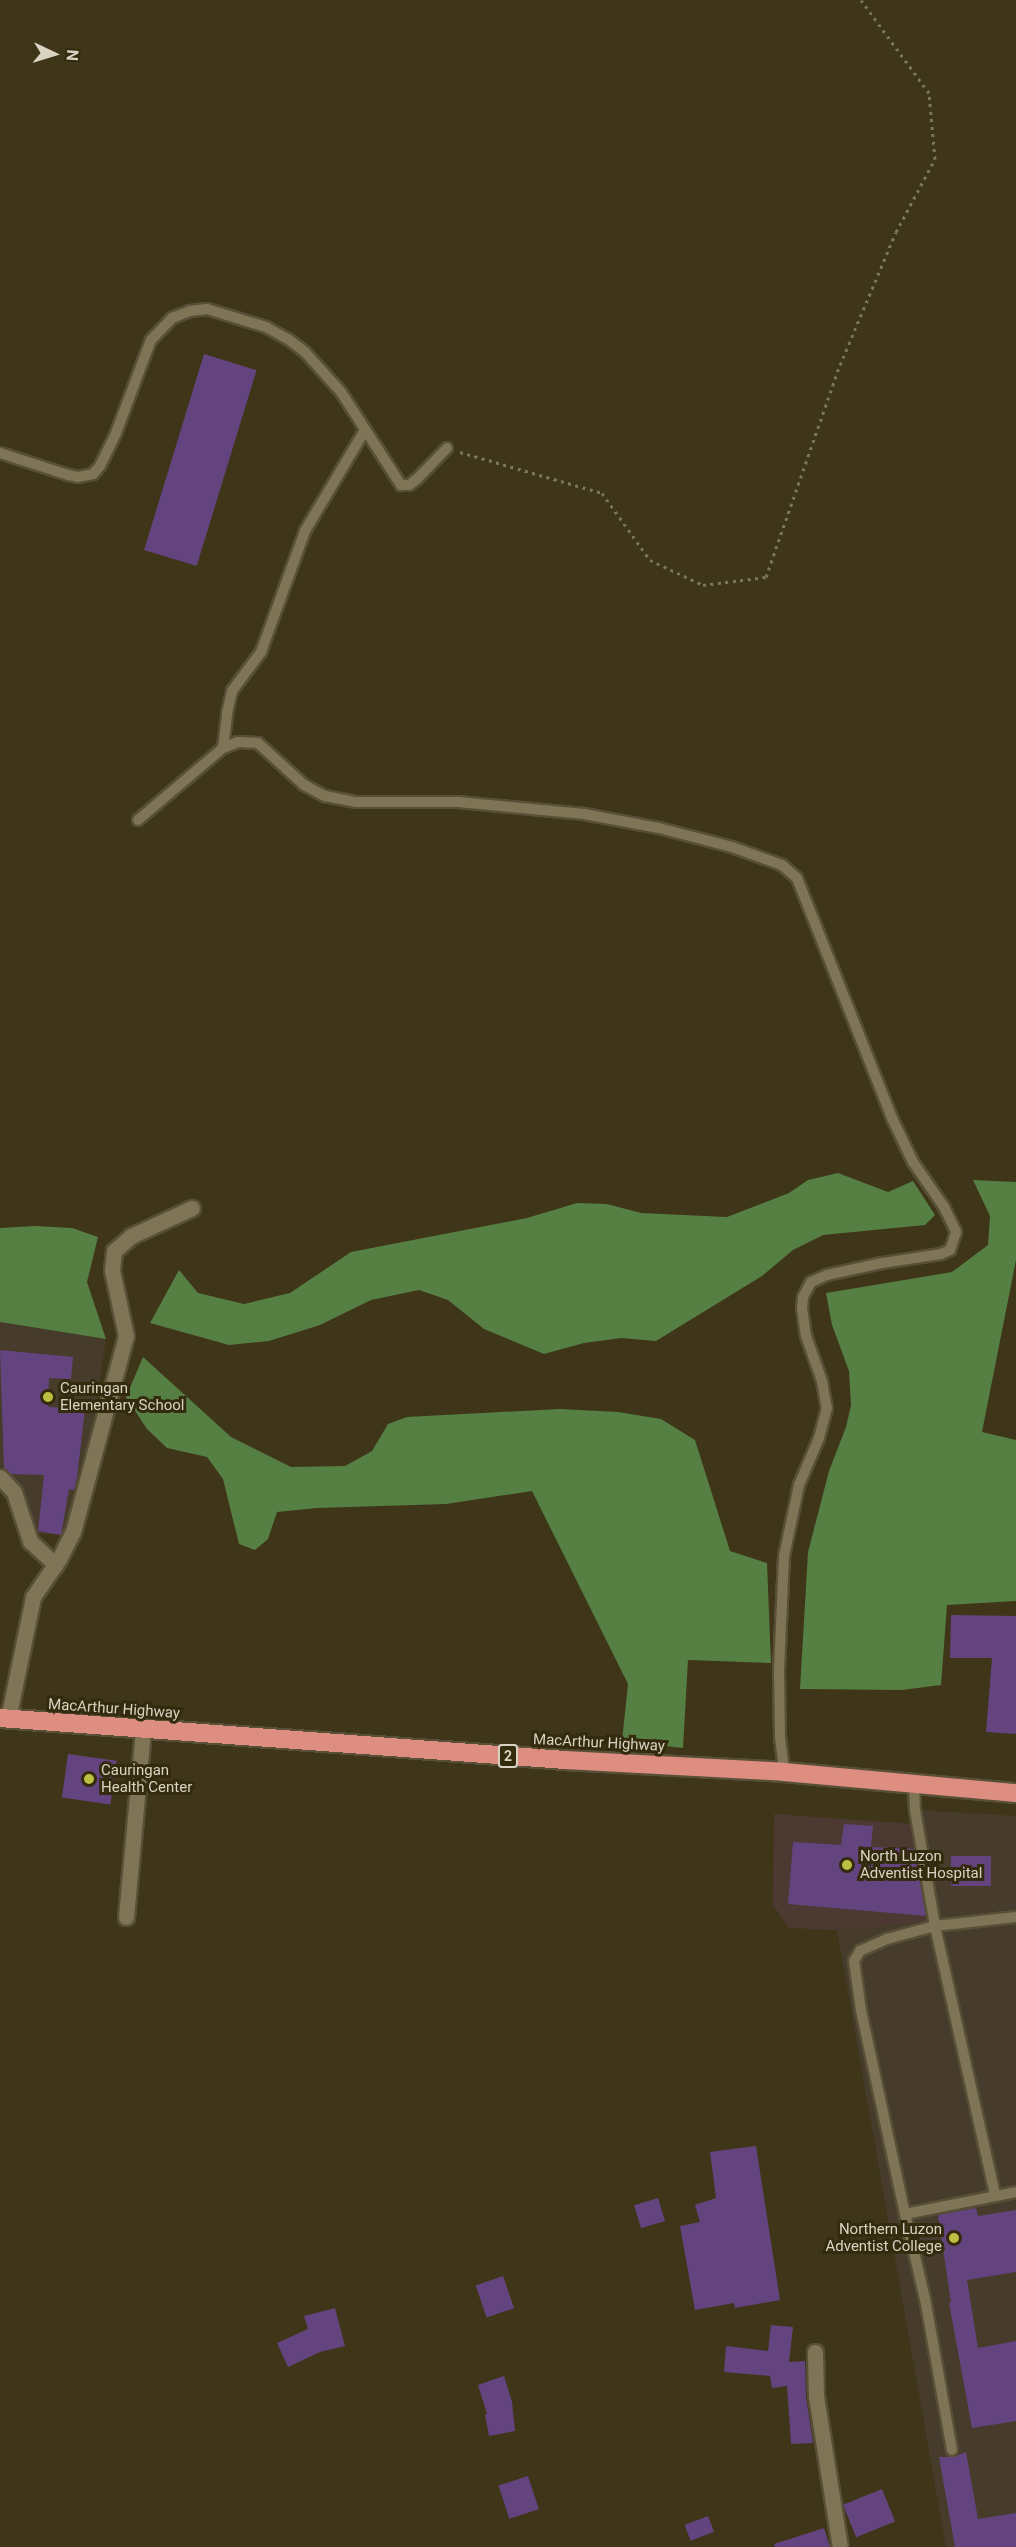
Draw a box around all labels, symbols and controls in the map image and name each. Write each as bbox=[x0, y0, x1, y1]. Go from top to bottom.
north arrow bbox=[24, 24, 84, 84]
text: N bbox=[63, 49, 82, 62]
place label: Cauringan Elementary School bbox=[60, 1379, 184, 1414]
marker: Cauringan Elementary School bbox=[41, 1390, 55, 1404]
street label: MacArthur Highway bbox=[48, 1695, 180, 1723]
street label: MacArthur Highway bbox=[533, 1731, 665, 1755]
road number: 2 bbox=[498, 1745, 518, 1767]
place label: Cauringan Health Center bbox=[101, 1761, 192, 1796]
marker: Cauringan Health Center bbox=[82, 1772, 96, 1786]
place label: North Luzon Adventist Hospital bbox=[860, 1847, 982, 1882]
marker: North Luzon Adventist Hospital bbox=[838, 1856, 856, 1874]
place label: Northern Luzon Adventist College bbox=[825, 2220, 942, 2255]
marker: Northern Luzon Adventist College bbox=[947, 2231, 961, 2245]

